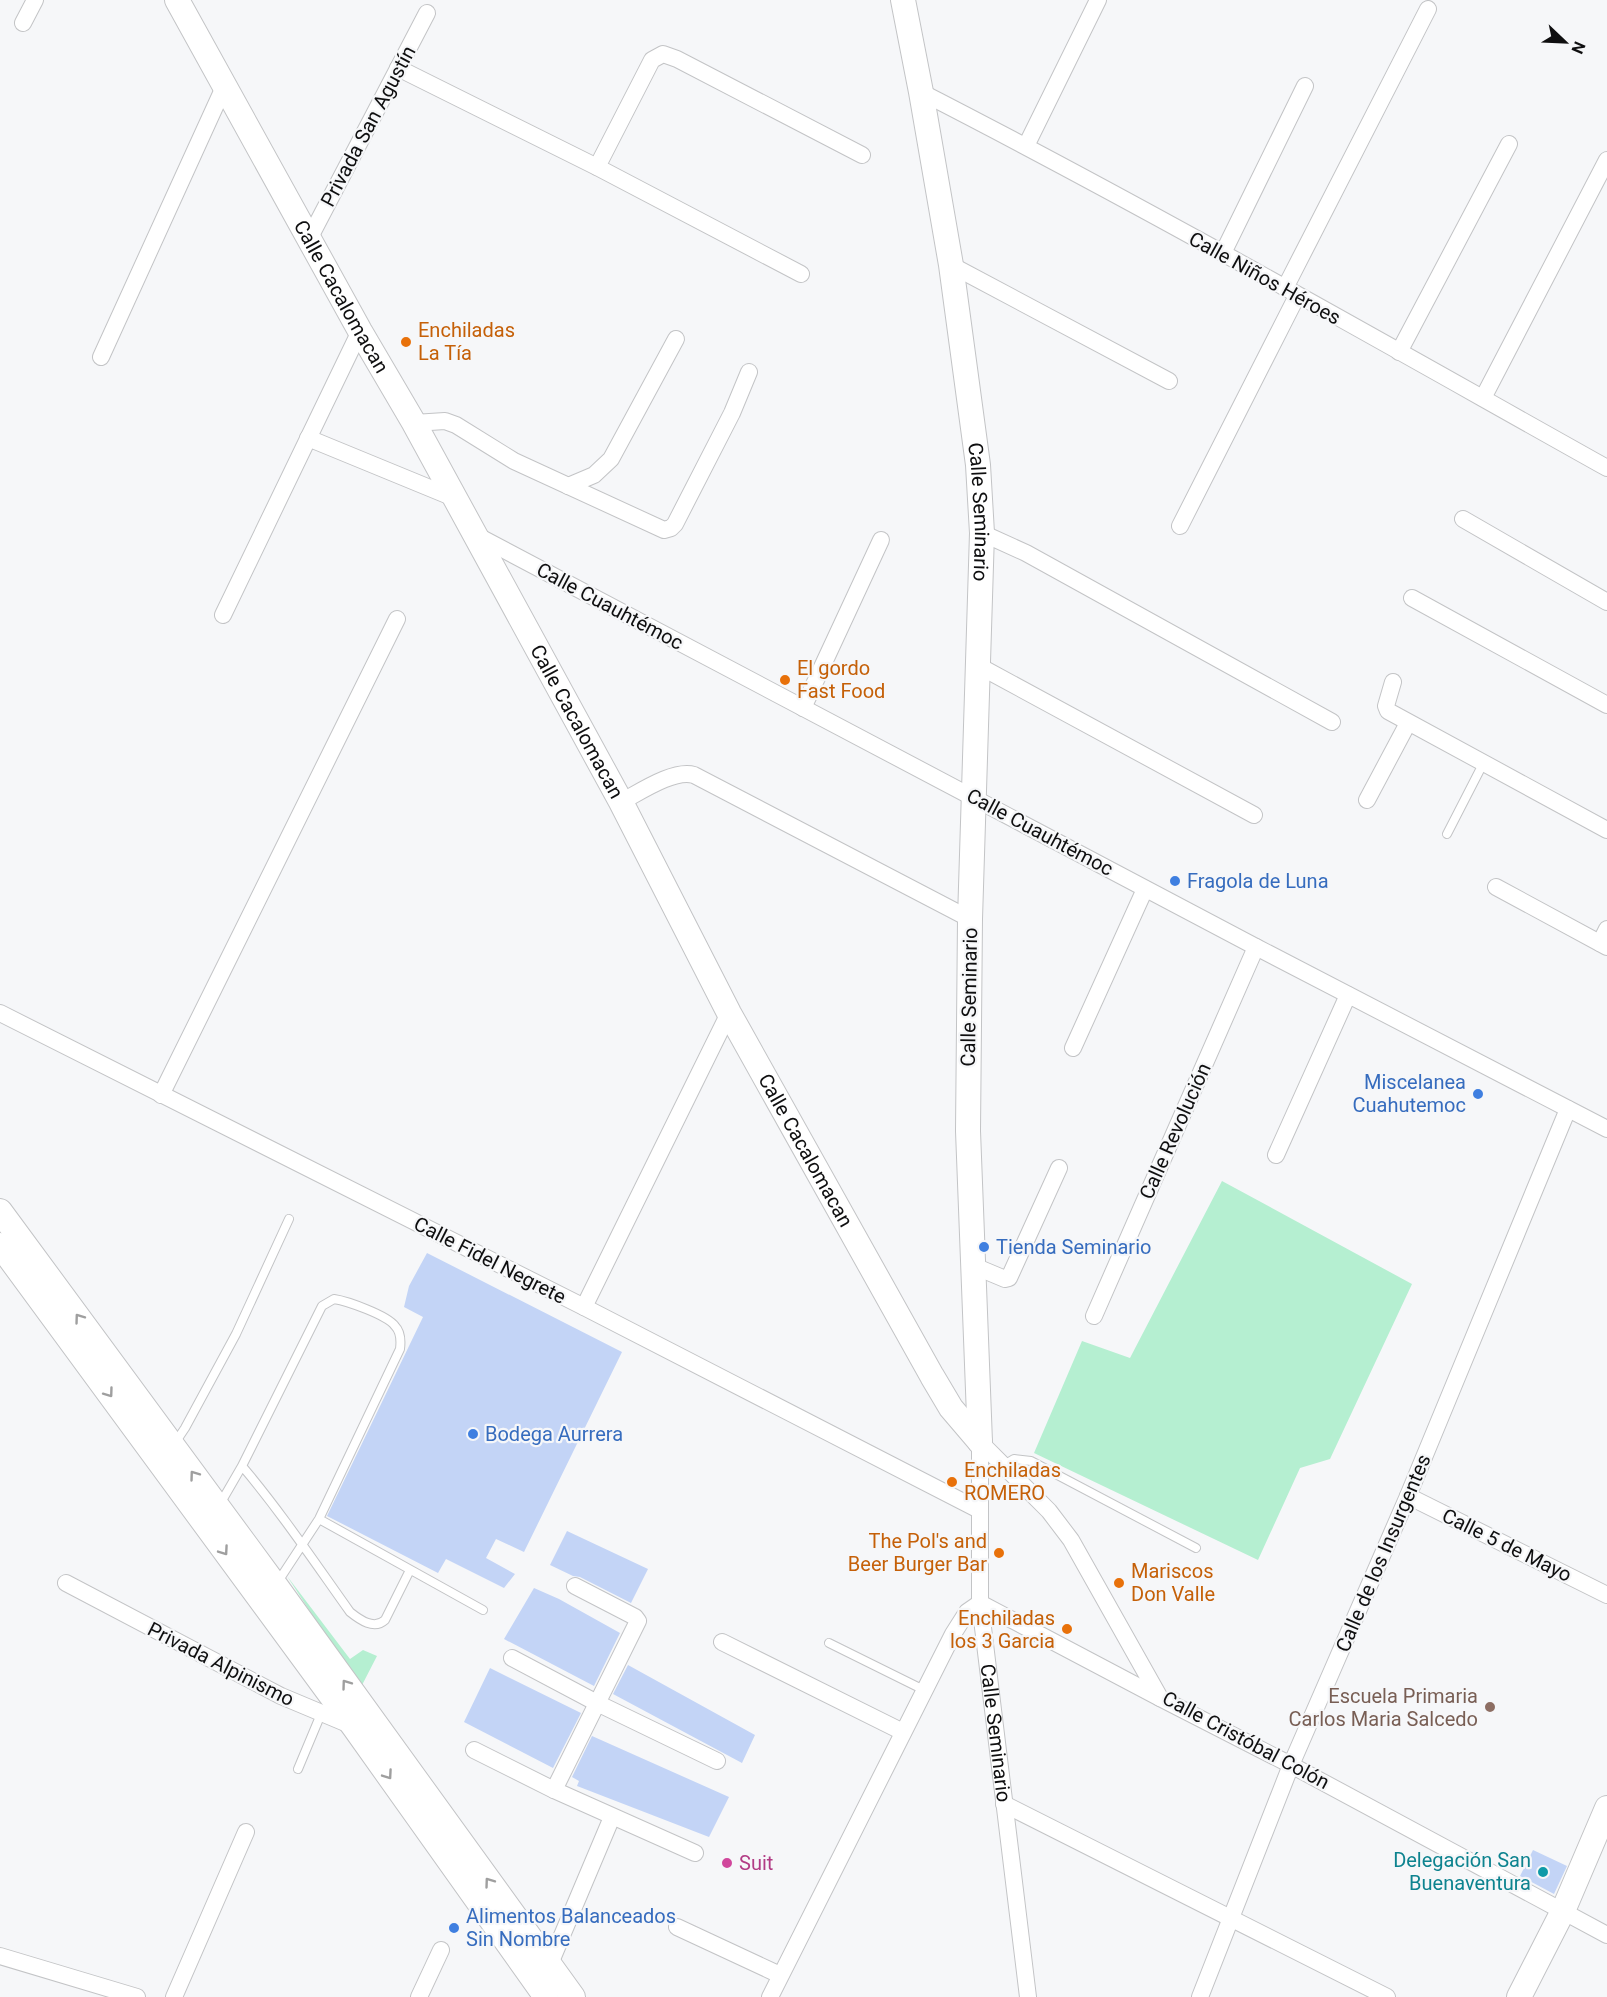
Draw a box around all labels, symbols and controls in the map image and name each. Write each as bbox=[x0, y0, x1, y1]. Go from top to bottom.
north arrow bbox=[1535, 12, 1595, 72]
text: N bbox=[1567, 39, 1589, 57]
street label: Privada San Agustín bbox=[315, 41, 421, 211]
street label: Calle Cacalomacan bbox=[289, 216, 394, 377]
street label: Calle Niños Héroes bbox=[1185, 226, 1345, 330]
place label: Enchiladas La Tía bbox=[418, 318, 515, 365]
marker: Enchiladas La Tía bbox=[399, 335, 413, 349]
street label: Calle Seminario bbox=[963, 441, 994, 582]
street label: Calle Cuauhtémoc bbox=[533, 557, 687, 655]
street label: Calle Cacalomacan bbox=[525, 640, 629, 803]
place label: El gordo Fast Food bbox=[797, 656, 885, 703]
marker: El gordo Fast Food bbox=[778, 673, 792, 687]
street label: Calle Cuauhtémoc bbox=[963, 783, 1117, 881]
place label: Fragola de Luna bbox=[1187, 869, 1329, 893]
marker: Fragola de Luna bbox=[1168, 874, 1182, 888]
street label: Calle Seminario bbox=[956, 927, 982, 1067]
street label: Calle Revolución bbox=[1134, 1059, 1216, 1203]
street label: Calle Cacalomacan bbox=[753, 1069, 858, 1231]
place label: Miscelanea Cuahutemoc bbox=[1352, 1070, 1466, 1117]
marker: Miscelanea Cuahutemoc bbox=[1471, 1087, 1485, 1101]
street label: Calle Fidel Negrete bbox=[410, 1211, 570, 1309]
place label: Tienda Seminario bbox=[996, 1235, 1151, 1259]
marker: Tienda Seminario bbox=[977, 1240, 991, 1254]
one-way arrow bbox=[75, 1314, 86, 1325]
one-way arrow bbox=[102, 1387, 113, 1398]
place label: Bodega Aurrera bbox=[485, 1422, 623, 1446]
marker: Bodega Aurrera bbox=[466, 1427, 480, 1441]
street label: Calle de los Insurgentes bbox=[1330, 1451, 1436, 1655]
place label: Enchiladas ROMERO bbox=[964, 1458, 1061, 1505]
one-way arrow bbox=[190, 1471, 201, 1482]
marker: Enchiladas ROMERO bbox=[945, 1475, 959, 1489]
street label: Calle 5 de Mayo bbox=[1438, 1503, 1576, 1587]
place label: The Pol's and Beer Burger Bar bbox=[848, 1529, 987, 1576]
one-way arrow bbox=[217, 1544, 228, 1555]
marker: The Pol's and Beer Burger Bar bbox=[992, 1546, 1006, 1560]
place label: Mariscos Don Valle bbox=[1131, 1559, 1215, 1606]
marker: Mariscos Don Valle bbox=[1112, 1576, 1126, 1590]
place label: Enchiladas los 3 Garcia bbox=[950, 1606, 1055, 1653]
street label: Privada Alpinismo bbox=[144, 1617, 298, 1711]
marker: Enchiladas los 3 Garcia bbox=[1060, 1622, 1074, 1636]
street label: Calle Seminario bbox=[976, 1663, 1016, 1804]
one-way arrow bbox=[343, 1679, 354, 1690]
place label: Escuela Primaria Carlos Maria Salcedo bbox=[1289, 1684, 1478, 1731]
street label: Calle Cristóbal Colón bbox=[1158, 1686, 1334, 1794]
marker: Escuela Primaria Carlos Maria Salcedo bbox=[1483, 1700, 1497, 1714]
one-way arrow bbox=[381, 1768, 392, 1779]
place label: Delegación San Buenaventura bbox=[1393, 1848, 1531, 1895]
place label: Suit bbox=[739, 1851, 773, 1875]
marker: Suit bbox=[720, 1856, 734, 1870]
marker: Delegación San Buenaventura bbox=[1536, 1865, 1550, 1879]
one-way arrow bbox=[485, 1877, 496, 1888]
place label: Alimentos Balanceados Sin Nombre bbox=[466, 1904, 676, 1951]
marker: Alimentos Balanceados Sin Nombre bbox=[447, 1921, 461, 1935]

